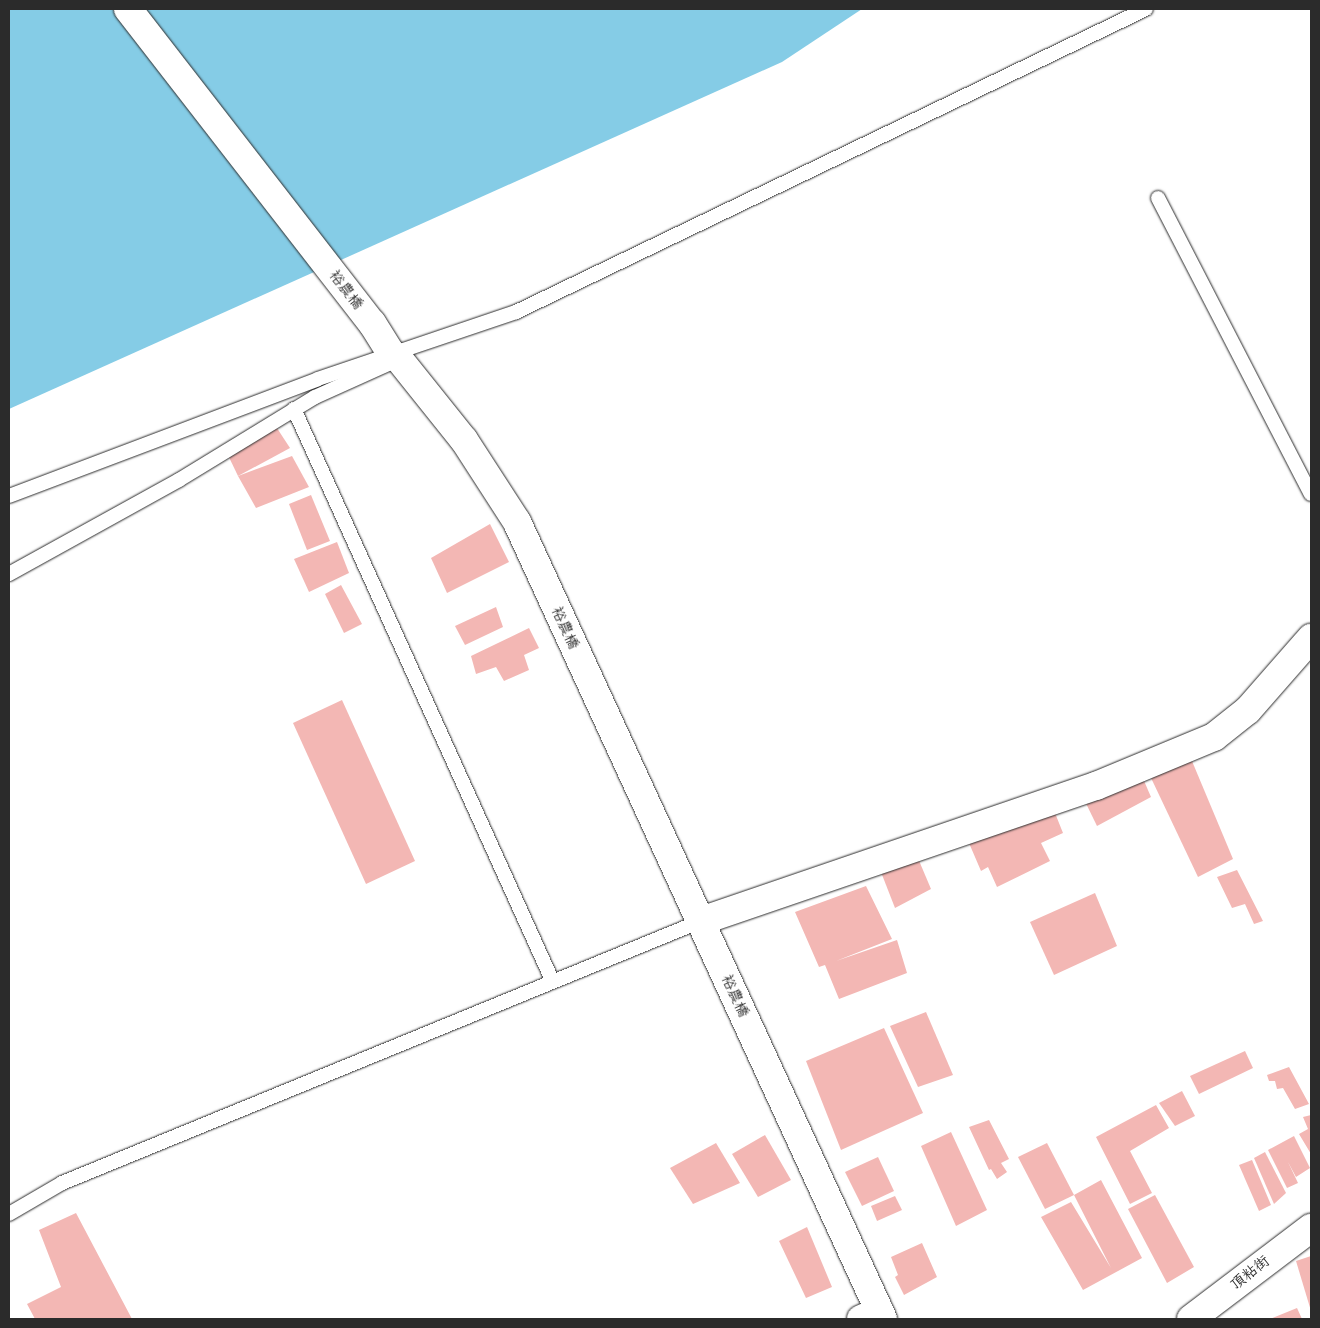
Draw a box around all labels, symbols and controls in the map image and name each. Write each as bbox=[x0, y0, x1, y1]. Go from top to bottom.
street label: 裕農橋 bbox=[325, 267, 367, 313]
street label: 裕農橋 bbox=[547, 604, 583, 652]
street label: 裕農橋 bbox=[717, 972, 753, 1020]
street label: 頂粘街 bbox=[1227, 1252, 1273, 1294]

